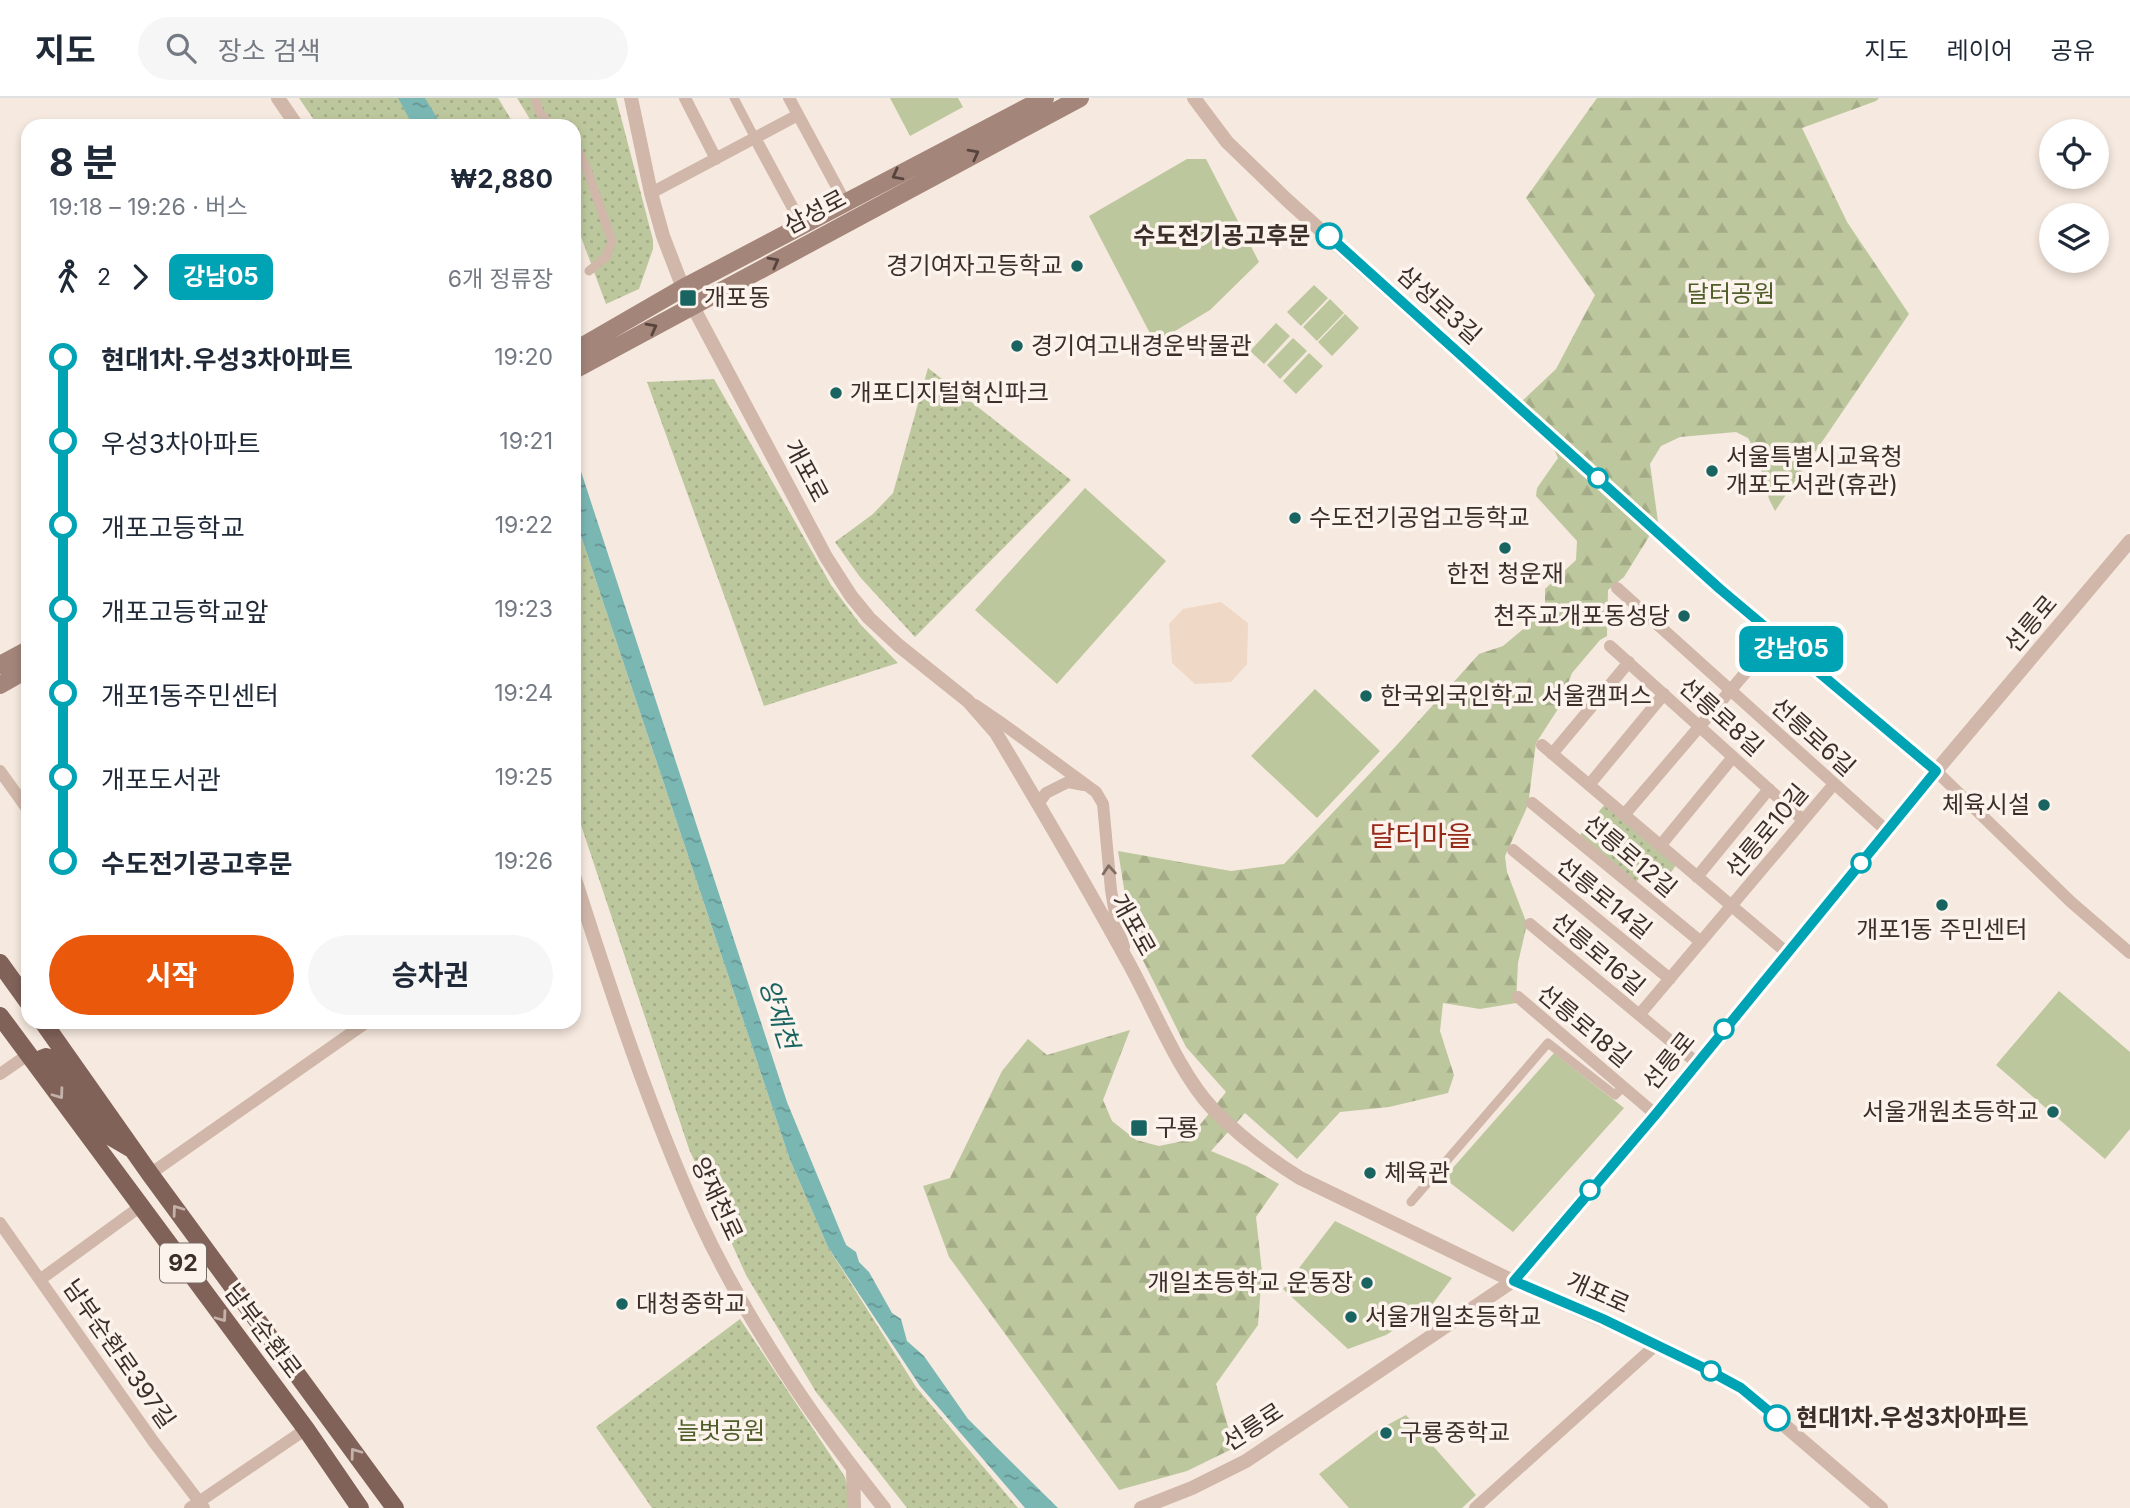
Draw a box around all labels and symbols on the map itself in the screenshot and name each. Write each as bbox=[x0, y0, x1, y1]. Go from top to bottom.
one-way arrow bbox=[967, 149, 979, 162]
one-way arrow bbox=[892, 166, 905, 180]
street label: 삼성로 bbox=[779, 183, 851, 240]
place label: 수도전기공고후문 bbox=[1133, 221, 1310, 250]
marker: 수도전기공고후문 bbox=[1316, 223, 1342, 249]
place label: 경기여자고등학교 bbox=[886, 251, 1063, 280]
one-way arrow bbox=[767, 257, 779, 271]
marker: 경기여자고등학교 bbox=[1069, 258, 1085, 274]
street label: 삼성로3길 bbox=[1391, 259, 1487, 350]
park label: 달터공원 bbox=[1687, 279, 1775, 308]
place label: 개포동 bbox=[704, 283, 770, 312]
marker: 개포동 bbox=[678, 288, 698, 308]
one-way arrow bbox=[645, 323, 658, 336]
place label: 경기여고내경운박물관 bbox=[1031, 331, 1252, 360]
marker: 경기여고내경운박물관 bbox=[1009, 338, 1025, 354]
place label: 개포디지털혁신파크 bbox=[850, 378, 1049, 407]
marker: 개포디지털혁신파크 bbox=[828, 385, 844, 401]
street label: 개포로 bbox=[778, 435, 835, 507]
place label: 서울특별시교육청 개포도서관(휴관) bbox=[1726, 442, 1903, 499]
marker: 서울특별시교육청 개포도서관(휴관) bbox=[1704, 463, 1720, 479]
unlabelled marker bbox=[1588, 468, 1608, 488]
place label: 수도전기공업고등학교 bbox=[1309, 503, 1530, 532]
marker: 수도전기공업고등학교 bbox=[1287, 510, 1303, 526]
marker: 한전 청운재 bbox=[1497, 540, 1513, 556]
place label: 한전 청운재 bbox=[1446, 559, 1564, 588]
street label: 선릉로 bbox=[1998, 589, 2063, 658]
place label: 천주교개포동성당 bbox=[1493, 601, 1670, 630]
marker: 천주교개포동성당 bbox=[1676, 608, 1692, 624]
line badge: 강남05 bbox=[1742, 626, 1840, 672]
street label: 선릉로8길 bbox=[1673, 671, 1769, 762]
place label: 한국외국인학교 서울캠퍼스 bbox=[1380, 681, 1652, 710]
marker: 한국외국인학교 서울캠퍼스 bbox=[1358, 688, 1374, 704]
street label: 선릉로6길 bbox=[1765, 691, 1861, 782]
street label: 선릉로10길 bbox=[1719, 778, 1814, 883]
place label: 체육시설 bbox=[1942, 790, 2030, 819]
marker: 체육시설 bbox=[2036, 797, 2052, 813]
street label: 선릉로12길 bbox=[1578, 808, 1683, 903]
district label: 달터마을 bbox=[1369, 819, 1473, 853]
street label: 선릉로14길 bbox=[1551, 851, 1658, 945]
unlabelled marker bbox=[1851, 853, 1871, 873]
one-way arrow bbox=[1102, 864, 1117, 875]
street label: 개포로 bbox=[1105, 889, 1162, 961]
marker: 개포1동 주민센터 bbox=[1934, 897, 1950, 913]
street label: 선릉로16길 bbox=[1546, 906, 1651, 1001]
place label: 개포1동 주민센터 bbox=[1856, 915, 2028, 944]
water label: 양재천 bbox=[754, 975, 806, 1056]
street label: 선릉로18길 bbox=[1532, 978, 1637, 1073]
unlabelled marker bbox=[1714, 1019, 1734, 1039]
street label: 선릉로 bbox=[1636, 1026, 1701, 1096]
one-way arrow bbox=[50, 1086, 63, 1099]
place label: 서울개원초등학교 bbox=[1862, 1097, 2039, 1126]
marker: 서울개원초등학교 bbox=[2045, 1104, 2061, 1120]
place label: 구룡 bbox=[1155, 1113, 1199, 1142]
marker: 구룡 bbox=[1129, 1118, 1149, 1138]
street label: 양재천로 bbox=[686, 1153, 749, 1245]
place label: 체육관 bbox=[1384, 1158, 1450, 1187]
marker: 체육관 bbox=[1362, 1165, 1378, 1181]
unlabelled marker bbox=[1580, 1180, 1600, 1200]
one-way arrow bbox=[173, 1205, 185, 1218]
road number: 92 bbox=[160, 1244, 206, 1282]
street label: 개포로 bbox=[1562, 1266, 1634, 1319]
place label: 개일초등학교 운동장 bbox=[1148, 1268, 1353, 1297]
street label: 남부순환로397길 bbox=[57, 1274, 182, 1434]
marker: 개일초등학교 운동장 bbox=[1359, 1275, 1375, 1291]
street label: 남부순환로 bbox=[219, 1278, 308, 1384]
place label: 대청중학교 bbox=[636, 1289, 746, 1318]
marker: 대청중학교 bbox=[614, 1296, 630, 1312]
place label: 서울개일초등학교 bbox=[1365, 1302, 1542, 1331]
one-way arrow bbox=[214, 1309, 226, 1322]
marker: 서울개일초등학교 bbox=[1343, 1309, 1359, 1325]
unlabelled marker bbox=[1701, 1361, 1721, 1381]
street label: 선릉로 bbox=[1217, 1396, 1288, 1457]
place label: 현대1차.우성3차아파트 bbox=[1796, 1403, 2029, 1432]
marker: 현대1차.우성3차아파트 bbox=[1764, 1405, 1790, 1431]
park label: 늘벗공원 bbox=[677, 1416, 765, 1445]
place label: 구룡중학교 bbox=[1400, 1418, 1510, 1447]
marker: 구룡중학교 bbox=[1378, 1425, 1394, 1441]
one-way arrow bbox=[351, 1448, 363, 1461]

